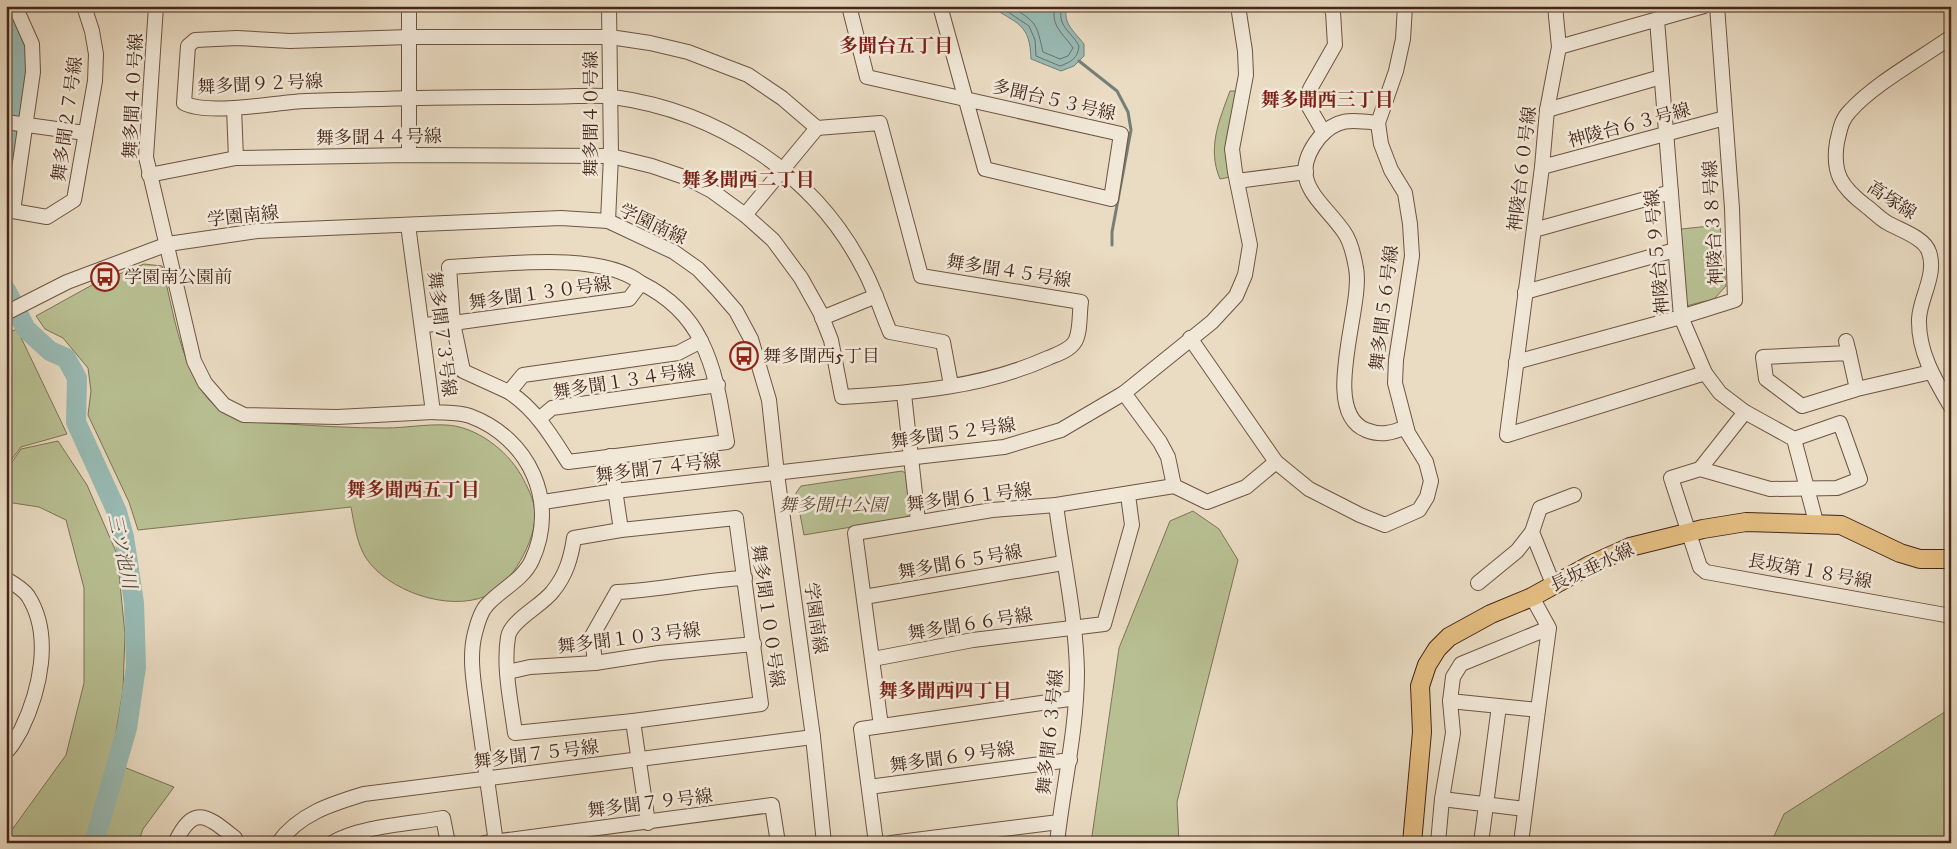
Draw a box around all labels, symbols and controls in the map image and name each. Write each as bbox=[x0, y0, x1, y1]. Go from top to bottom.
street label: 舞多聞４０号線 bbox=[120, 33, 148, 160]
district label: 多聞台五丁目 bbox=[839, 35, 953, 58]
street label: 舞多聞４０号線 bbox=[581, 51, 603, 177]
street label: 舞多聞２７号線 bbox=[48, 55, 88, 183]
street label: 舞多聞９２号線 bbox=[197, 71, 324, 99]
street label: 多聞台５３号線 bbox=[990, 76, 1118, 126]
district label: 舞多聞西三丁目 bbox=[1260, 89, 1394, 112]
street label: 神陵台６３号線 bbox=[1566, 99, 1693, 153]
street label: 神陵台６０号線 bbox=[1504, 105, 1542, 233]
street label: 舞多聞４４号線 bbox=[316, 126, 442, 150]
street label: 神陵台３８号線 bbox=[1700, 159, 1728, 286]
district label: 舞多聞西二丁目 bbox=[681, 169, 815, 192]
street label: 高塚線 bbox=[1863, 177, 1920, 225]
street label: 神陵台５９号線 bbox=[1642, 188, 1674, 316]
street label: 学園南線 bbox=[615, 200, 690, 250]
street label: 学園南線 bbox=[206, 202, 280, 232]
street label: 舞多聞５６号線 bbox=[1366, 244, 1404, 372]
street label: 舞多聞４５号線 bbox=[945, 251, 1073, 293]
bus stop icon: 学園南公園前 bbox=[90, 262, 120, 292]
place label: 学園南公園前 bbox=[124, 267, 232, 289]
street label: 舞多聞７３号線 bbox=[422, 270, 460, 398]
street label: 舞多聞１３０号線 bbox=[467, 273, 613, 315]
bus stop icon: 舞多聞西5丁目 bbox=[729, 341, 759, 371]
place label: 舞多聞西5丁目 bbox=[763, 346, 880, 368]
street label: 舞多聞１３４号線 bbox=[551, 360, 697, 404]
street label: 舞多聞５２号線 bbox=[889, 414, 1017, 454]
street label: 舞多聞７４号線 bbox=[594, 450, 722, 488]
district label: 舞多聞西五丁目 bbox=[346, 479, 480, 502]
street label: 舞多聞６１号線 bbox=[905, 479, 1033, 517]
park label: 舞多聞中公園 bbox=[779, 495, 890, 517]
water label: 三ツ池川 bbox=[102, 512, 141, 593]
street label: 長坂垂水線 bbox=[1547, 539, 1638, 597]
street label: 舞多聞６５号線 bbox=[896, 541, 1024, 585]
street label: 舞多聞１００号線 bbox=[746, 543, 788, 689]
street label: 長坂第１８号線 bbox=[1746, 550, 1874, 594]
street label: 学園南線 bbox=[799, 581, 831, 655]
street label: 舞多聞６６号線 bbox=[906, 604, 1034, 646]
street label: 舞多聞１０３号線 bbox=[556, 619, 702, 659]
street label: 舞多聞６３号線 bbox=[1033, 668, 1069, 796]
district label: 舞多聞西四丁目 bbox=[878, 680, 1012, 703]
street label: 舞多聞７５号線 bbox=[472, 736, 600, 774]
street label: 舞多聞６９号線 bbox=[888, 738, 1016, 778]
street label: 舞多聞７９号線 bbox=[586, 785, 714, 823]

